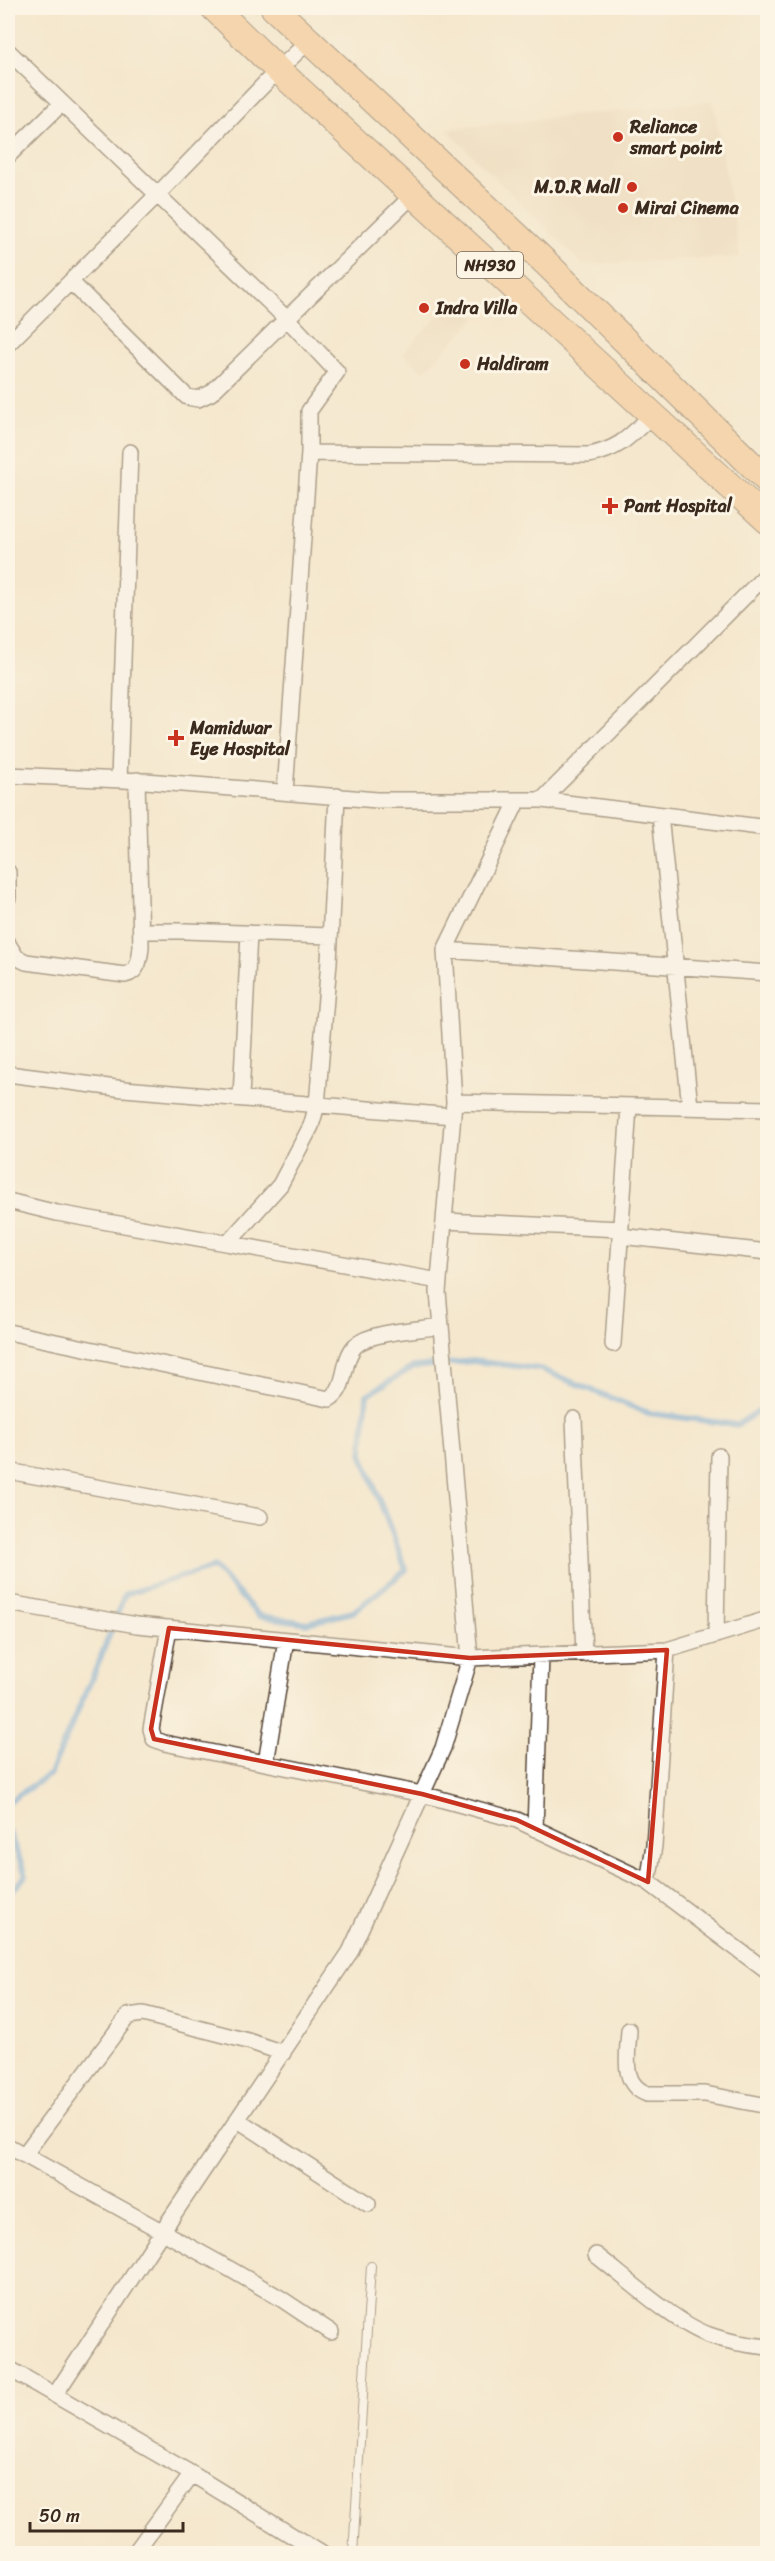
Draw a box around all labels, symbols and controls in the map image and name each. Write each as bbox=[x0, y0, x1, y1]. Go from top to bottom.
place label: Reliance smart point bbox=[629, 111, 722, 164]
marker: Reliance smart point bbox=[611, 130, 625, 144]
place label: M.D.R Mall bbox=[533, 171, 621, 203]
marker: M.D.R Mall bbox=[625, 180, 639, 194]
place label: Mirai Cinema bbox=[634, 192, 740, 224]
marker: Mirai Cinema bbox=[616, 201, 630, 215]
road number: NH930 bbox=[457, 252, 523, 278]
place label: Indra Villa bbox=[435, 292, 518, 324]
marker: Indra Villa bbox=[417, 301, 431, 315]
place label: Haldiram bbox=[476, 348, 549, 380]
marker: Haldiram bbox=[458, 357, 472, 371]
place label: Pant Hospital bbox=[624, 490, 733, 522]
marker: Pant Hospital bbox=[601, 497, 619, 515]
place label: Mamidwar Eye Hospital bbox=[189, 712, 291, 765]
marker: Mamidwar Eye Hospital bbox=[167, 729, 185, 747]
scale bar bbox=[30, 2495, 183, 2533]
text: 50 m bbox=[39, 2500, 80, 2532]

